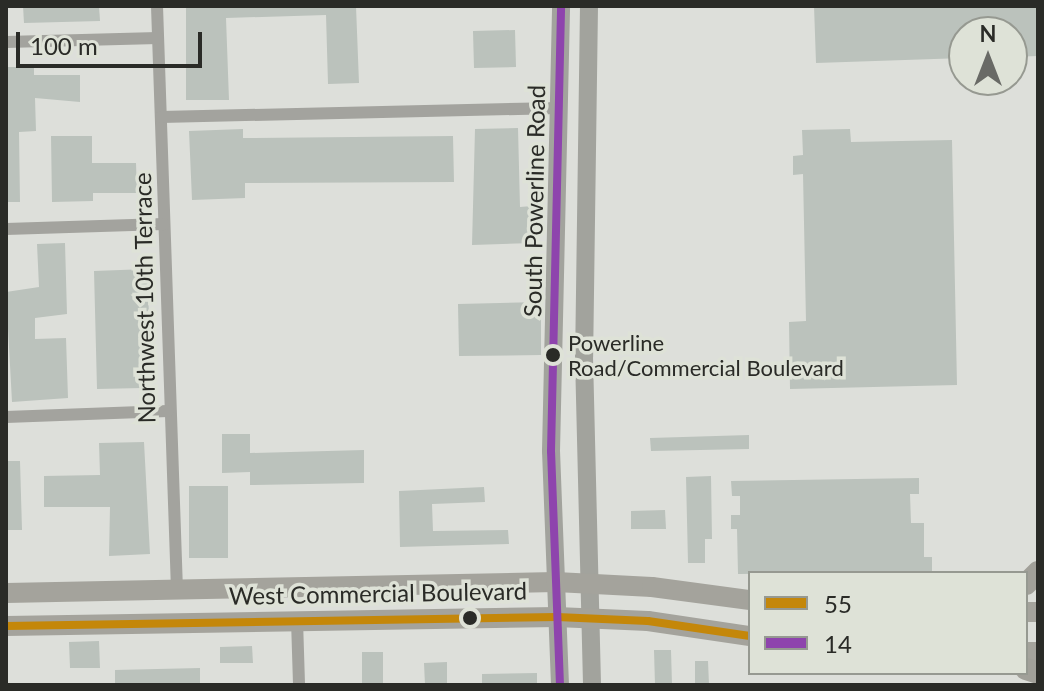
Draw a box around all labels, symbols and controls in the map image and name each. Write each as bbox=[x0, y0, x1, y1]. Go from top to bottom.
scale bar bbox=[20, 16, 206, 66]
north arrow bbox=[948, 16, 1028, 96]
text: N bbox=[980, 20, 996, 47]
text: 100 m bbox=[30, 31, 98, 60]
street label: South Powerline Road bbox=[518, 85, 550, 317]
street label: Northwest 10th Terrace bbox=[127, 172, 161, 424]
place label: Powerline Road/Commercial Boulevard bbox=[568, 329, 844, 380]
marker: Powerline Road/Commercial Boulevard bbox=[545, 347, 561, 363]
legend bbox=[748, 571, 1028, 675]
street label: West Commercial Boulevard bbox=[229, 576, 527, 610]
text: 55 bbox=[824, 589, 852, 618]
unlabelled marker bbox=[462, 610, 478, 626]
text: 14 bbox=[824, 629, 852, 658]

